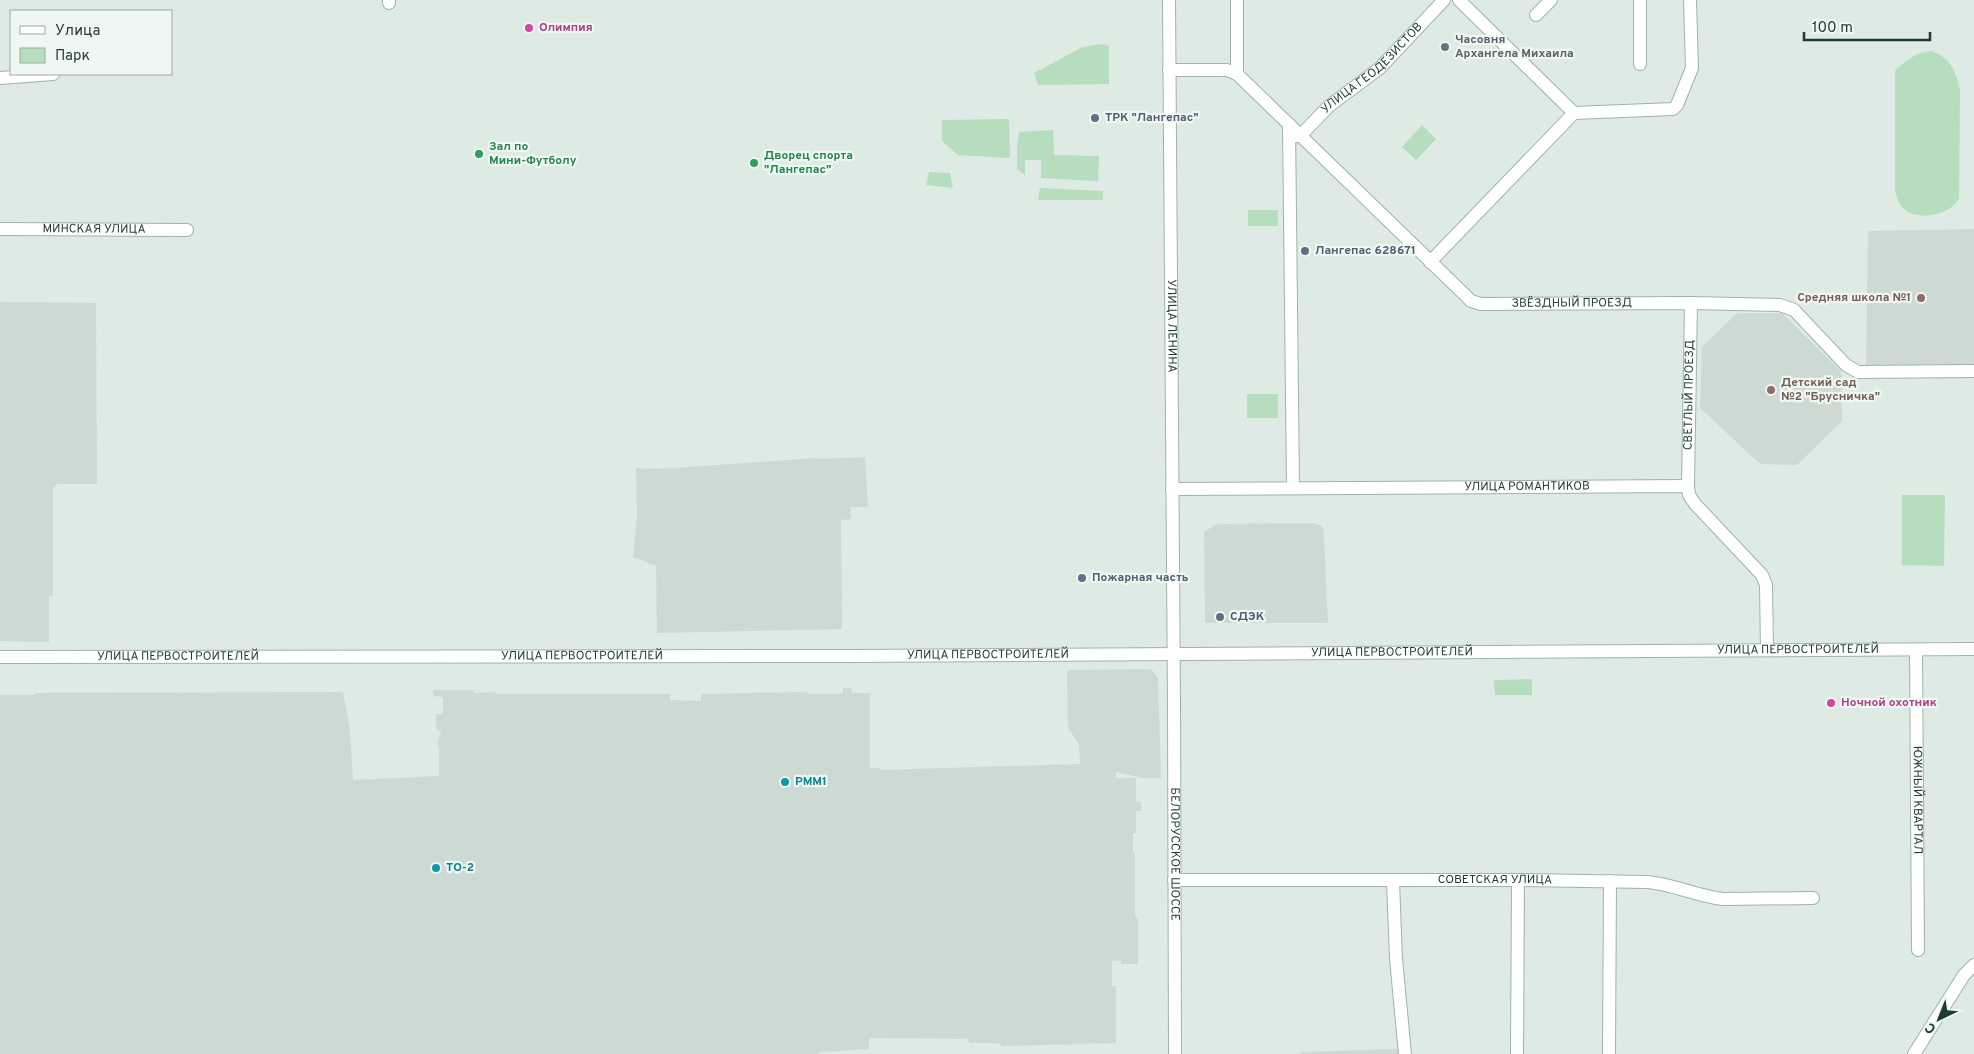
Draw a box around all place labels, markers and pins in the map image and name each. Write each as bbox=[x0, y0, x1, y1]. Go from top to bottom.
place label: Олимпия bbox=[539, 20, 593, 36]
marker: Олимпия bbox=[523, 22, 535, 34]
place label: Часовня Архангела Михаила bbox=[1455, 32, 1574, 62]
marker: Часовня Архангела Михаила bbox=[1439, 41, 1451, 53]
place label: ТРК "Лангепас" bbox=[1105, 110, 1199, 126]
marker: ТРК "Лангепас" bbox=[1089, 112, 1101, 124]
place label: Зал по Мини-Футболу bbox=[489, 139, 577, 169]
marker: Зал по Мини-Футболу bbox=[473, 148, 485, 160]
place label: Дворец спорта "Лангепас" bbox=[764, 148, 853, 178]
marker: Дворец спорта "Лангепас" bbox=[748, 157, 760, 169]
place label: Лангепас 628671 bbox=[1315, 243, 1416, 259]
marker: Лангепас 628671 bbox=[1299, 245, 1311, 257]
place label: Средняя школа №1 bbox=[1797, 290, 1911, 306]
marker: Средняя школа №1 bbox=[1915, 292, 1927, 304]
place label: Детский сад №2 "Брусничка" bbox=[1781, 375, 1880, 405]
marker: Детский сад №2 "Брусничка" bbox=[1765, 384, 1777, 396]
place label: Пожарная часть bbox=[1092, 570, 1189, 586]
marker: Пожарная часть bbox=[1076, 572, 1088, 584]
place label: СДЭК bbox=[1230, 609, 1265, 625]
marker: СДЭК bbox=[1214, 611, 1226, 623]
place label: Ночной охотник bbox=[1841, 695, 1937, 711]
marker: Ночной охотник bbox=[1825, 697, 1837, 709]
place label: РММ1 bbox=[795, 774, 827, 790]
marker: РММ1 bbox=[779, 776, 791, 788]
place label: ТО-2 bbox=[446, 860, 474, 876]
marker: ТО-2 bbox=[430, 862, 442, 874]

